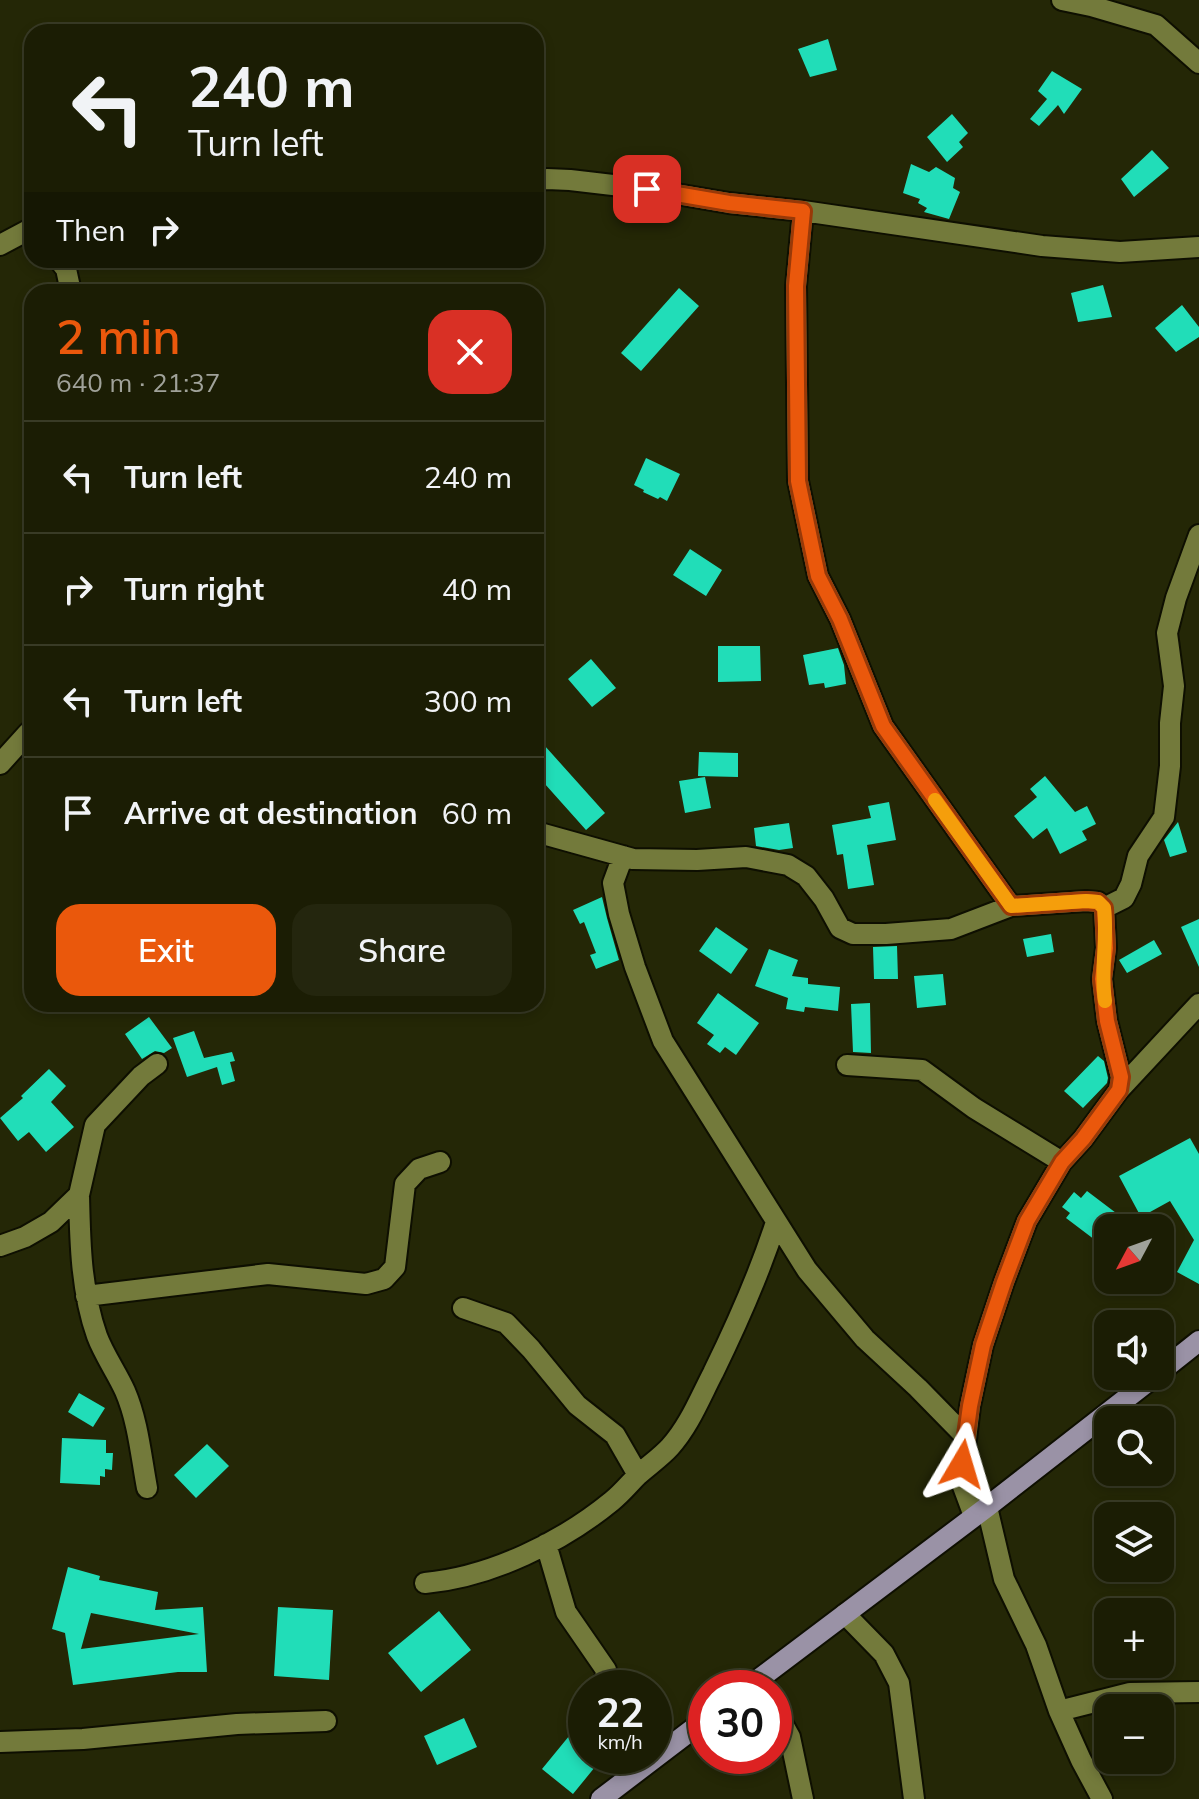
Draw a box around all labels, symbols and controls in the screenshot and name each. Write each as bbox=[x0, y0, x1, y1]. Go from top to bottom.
text: 240 m bbox=[188, 51, 355, 121]
icon: left bbox=[56, 56, 160, 160]
text: Turn left bbox=[188, 120, 324, 165]
pin bbox=[613, 155, 681, 223]
icon: arrive bbox=[625, 167, 669, 211]
icon: right bbox=[142, 208, 186, 252]
text: Then bbox=[56, 211, 126, 249]
text: 2 min bbox=[56, 306, 181, 366]
button: close bbox=[428, 310, 512, 394]
text: 640 m · 21:37 bbox=[56, 366, 220, 399]
icon: left bbox=[56, 455, 100, 499]
text: Turn left bbox=[124, 458, 242, 496]
text: 240 m bbox=[424, 458, 512, 496]
icon: right bbox=[56, 567, 100, 611]
text: Turn right bbox=[124, 570, 264, 608]
text: 40 m bbox=[442, 570, 512, 608]
icon: left bbox=[56, 679, 100, 723]
text: Turn left bbox=[124, 682, 242, 720]
text: 300 m bbox=[424, 682, 512, 720]
icon: arrive bbox=[56, 791, 100, 835]
text: Arrive at destination bbox=[124, 794, 418, 832]
text: 60 m bbox=[442, 794, 512, 832]
button: Exit bbox=[56, 904, 276, 996]
button: Share bbox=[292, 904, 512, 996]
north arrow bbox=[1094, 1214, 1174, 1294]
map controls bbox=[1094, 1214, 1174, 1774]
button: sound bbox=[1094, 1310, 1174, 1390]
button: search bbox=[1094, 1406, 1174, 1486]
position arrow bbox=[920, 1422, 1004, 1506]
button: layers bbox=[1094, 1502, 1174, 1582]
button: + bbox=[1094, 1598, 1174, 1678]
speed limit sign: 30 bbox=[688, 1670, 792, 1774]
text: 22 bbox=[596, 1687, 644, 1737]
button: − bbox=[1094, 1694, 1174, 1774]
text: km/h bbox=[597, 1729, 643, 1754]

